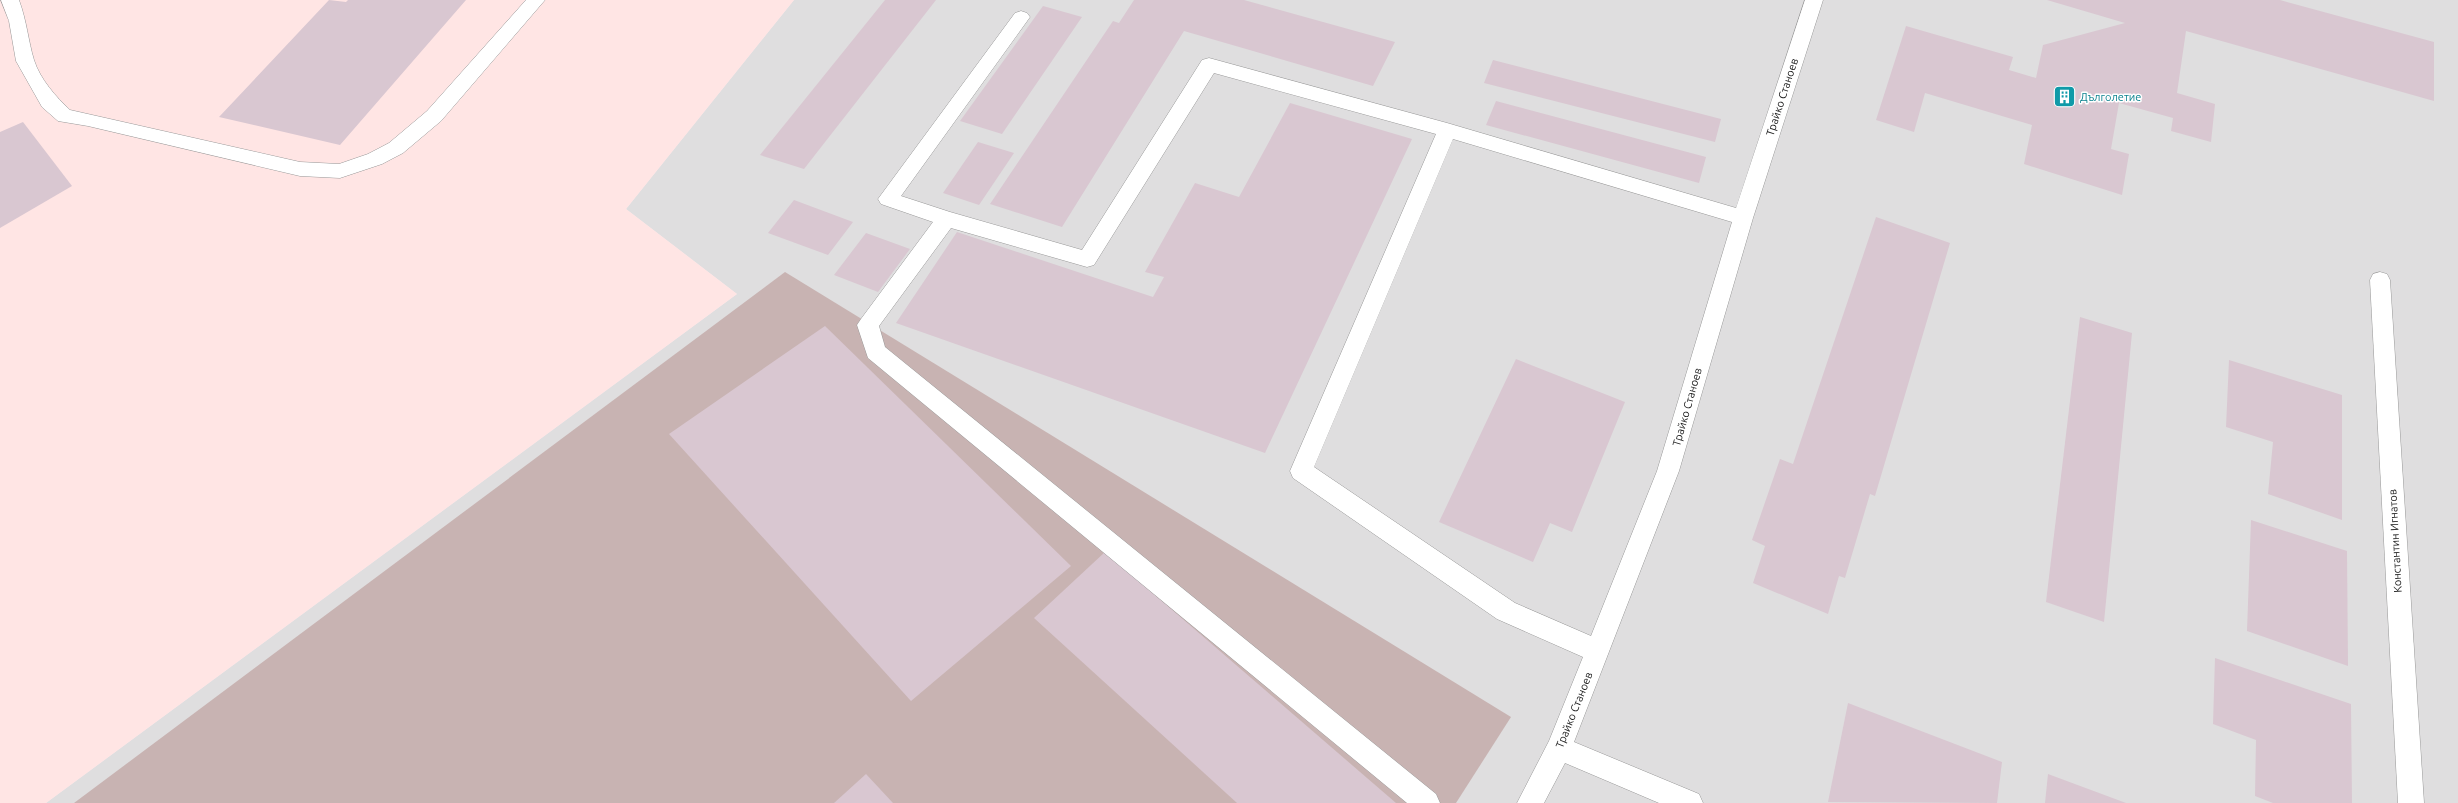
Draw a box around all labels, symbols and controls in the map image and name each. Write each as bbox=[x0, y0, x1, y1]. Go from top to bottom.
street label: Трайко Станоев bbox=[1764, 57, 1800, 137]
building icon: Дълголетие bbox=[2052, 84, 2078, 110]
place label: Дълголетие bbox=[2080, 91, 2141, 103]
street label: Трайко Станоев bbox=[1670, 366, 1704, 448]
street label: Константин Игнатов bbox=[2386, 489, 2404, 593]
street label: Трайко Станоев bbox=[1553, 670, 1595, 750]

